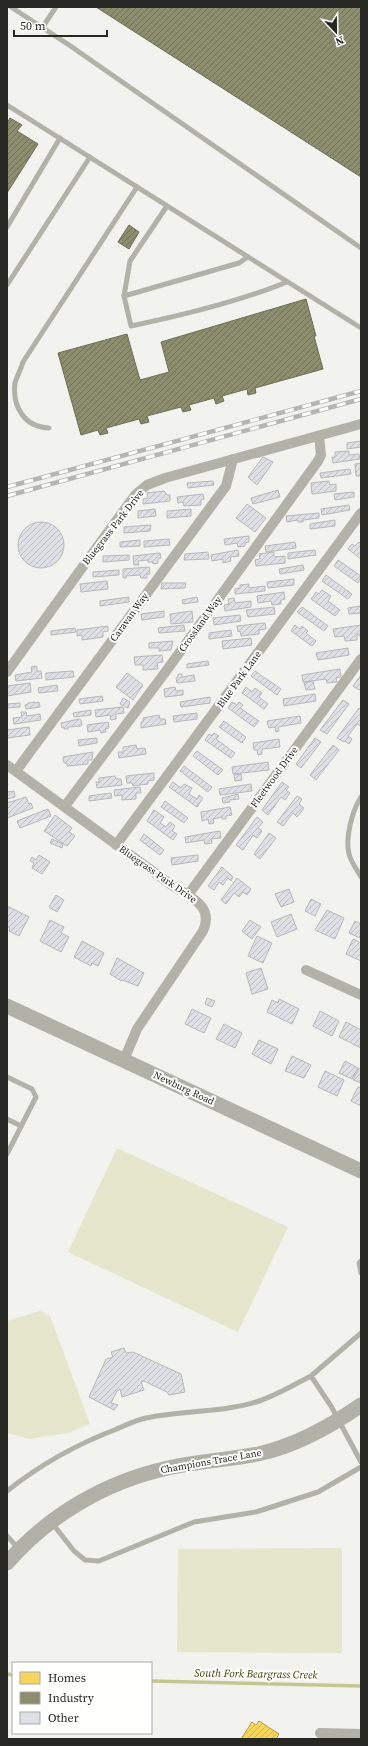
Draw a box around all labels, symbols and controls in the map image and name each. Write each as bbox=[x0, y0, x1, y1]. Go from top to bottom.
scale bar bbox=[14, 12, 107, 38]
north arrow bbox=[316, 12, 356, 52]
text: 50 m bbox=[20, 18, 46, 34]
text: N bbox=[333, 32, 346, 49]
street label: Bluegrass Park Drive bbox=[79, 487, 147, 567]
street label: Caravan Way bbox=[107, 589, 152, 644]
street label: Crossland Way bbox=[176, 593, 225, 654]
street label: Blue Park Lane bbox=[214, 648, 264, 710]
street label: Fleetwood Drive bbox=[247, 744, 301, 810]
street label: Bluegrass Park Drive bbox=[116, 842, 200, 906]
street label: Newburg Road bbox=[152, 1068, 217, 1108]
street label: Champions Trace Lane bbox=[159, 1446, 263, 1476]
legend bbox=[12, 1662, 152, 1734]
water label: South Fork Beargrass Creek bbox=[194, 1665, 319, 1683]
text: Homes bbox=[48, 1670, 86, 1686]
text: Industry bbox=[48, 1690, 95, 1706]
text: Other bbox=[48, 1710, 79, 1726]

